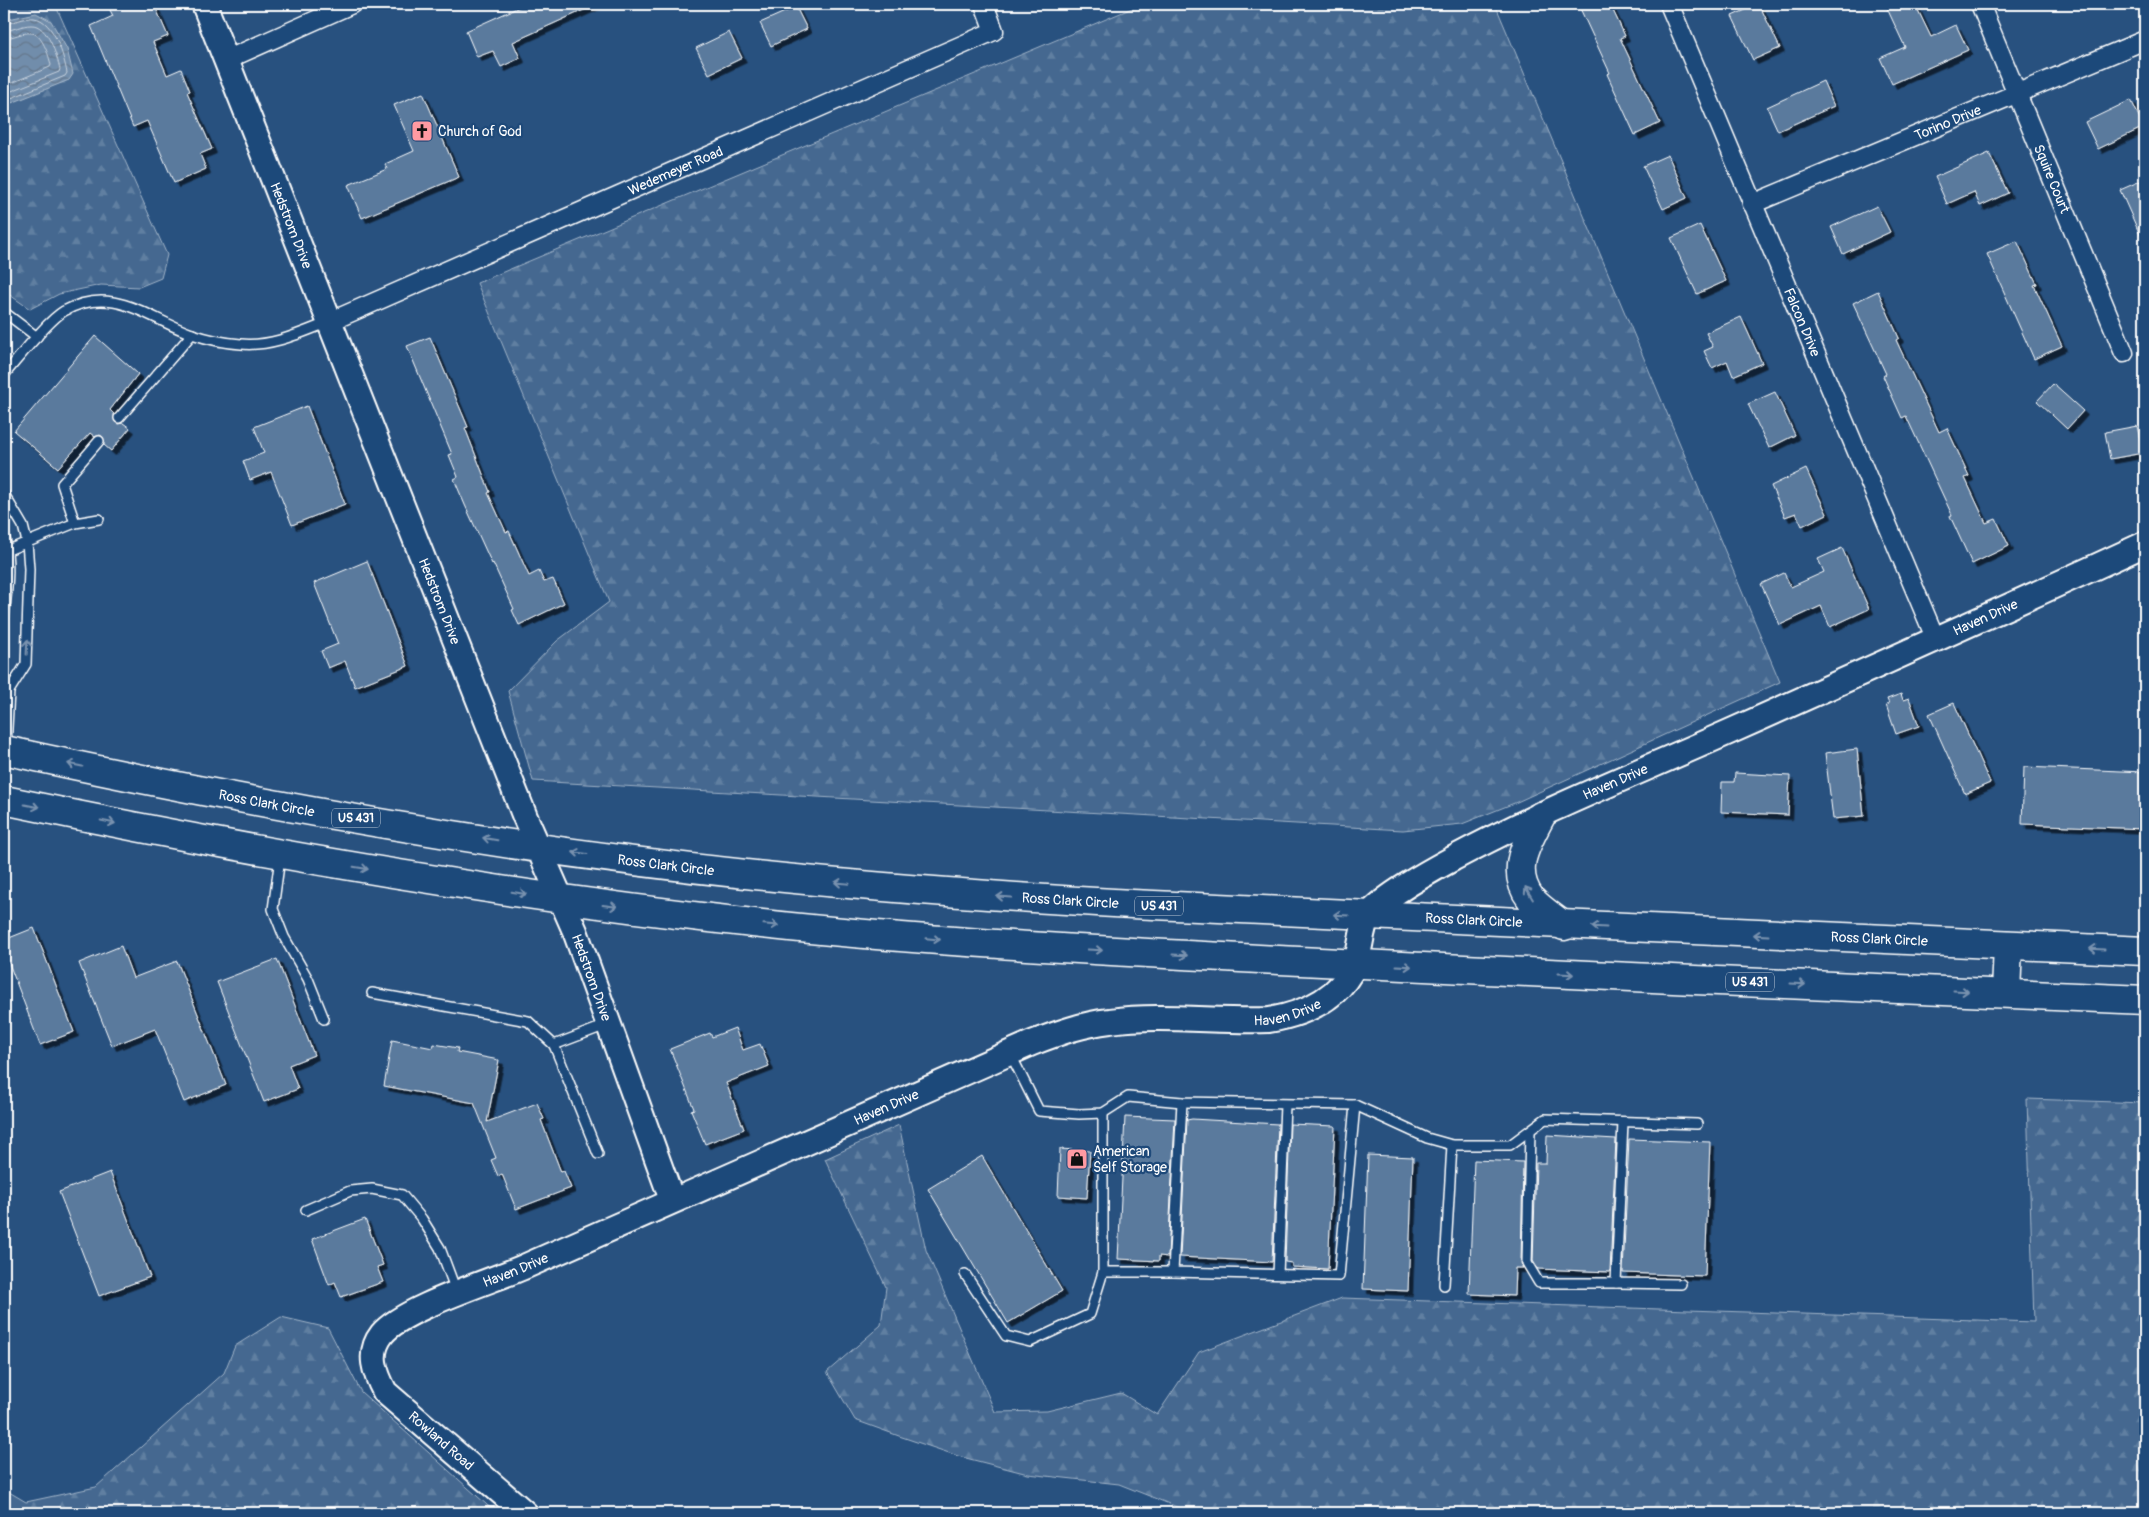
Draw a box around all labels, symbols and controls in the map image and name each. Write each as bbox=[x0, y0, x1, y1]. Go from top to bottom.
street label: Torino Drive bbox=[1912, 101, 1984, 144]
church icon: Church of God bbox=[410, 119, 434, 143]
place label: Church of God bbox=[438, 123, 522, 140]
street label: Wedemeyer Road bbox=[625, 142, 725, 199]
street label: Squire Court bbox=[2030, 142, 2074, 216]
street label: Hedstrom Drive bbox=[267, 180, 316, 271]
street label: Falcon Drive bbox=[1781, 285, 1825, 359]
street label: Hedstrom Drive bbox=[415, 556, 464, 647]
street label: Haven Drive bbox=[1950, 595, 2020, 639]
one-way arrow bbox=[22, 639, 31, 655]
one-way arrow bbox=[68, 760, 84, 769]
street label: Haven Drive bbox=[1580, 760, 1650, 803]
street label: Ross Clark Circle bbox=[217, 786, 316, 820]
one-way arrow bbox=[23, 802, 39, 811]
road number: US 431 bbox=[332, 808, 380, 828]
one-way arrow bbox=[99, 818, 115, 827]
one-way arrow bbox=[482, 834, 498, 844]
one-way arrow bbox=[572, 847, 588, 857]
street label: Ross Clark Circle bbox=[617, 851, 715, 879]
one-way arrow bbox=[353, 864, 369, 874]
one-way arrow bbox=[834, 878, 850, 887]
one-way arrow bbox=[1524, 886, 1534, 901]
one-way arrow bbox=[511, 889, 527, 899]
street label: Ross Clark Circle bbox=[1021, 889, 1119, 912]
one-way arrow bbox=[996, 892, 1012, 901]
road number: US 431 bbox=[1135, 896, 1183, 916]
one-way arrow bbox=[601, 901, 617, 911]
street label: Ross Clark Circle bbox=[1425, 909, 1523, 931]
one-way arrow bbox=[1333, 910, 1349, 919]
one-way arrow bbox=[763, 920, 779, 930]
one-way arrow bbox=[1591, 923, 1607, 932]
street label: Ross Clark Circle bbox=[1830, 928, 1928, 949]
one-way arrow bbox=[1754, 930, 1770, 939]
street label: Hedstrom Drive bbox=[568, 932, 615, 1023]
one-way arrow bbox=[925, 934, 941, 944]
one-way arrow bbox=[1087, 945, 1103, 954]
one-way arrow bbox=[2089, 945, 2105, 954]
one-way arrow bbox=[1172, 950, 1188, 959]
one-way arrow bbox=[1395, 962, 1411, 971]
one-way arrow bbox=[1558, 969, 1574, 978]
road number: US 431 bbox=[1726, 972, 1774, 992]
one-way arrow bbox=[1790, 979, 1806, 988]
one-way arrow bbox=[1952, 986, 1968, 996]
street label: Haven Drive bbox=[1254, 995, 1324, 1029]
street label: Haven Drive bbox=[851, 1085, 921, 1129]
place label: American Self Storage bbox=[1093, 1143, 1167, 1176]
shop icon: American Self Storage bbox=[1065, 1147, 1089, 1171]
street label: Haven Drive bbox=[480, 1249, 551, 1291]
street label: Rowland Road bbox=[405, 1408, 477, 1474]

